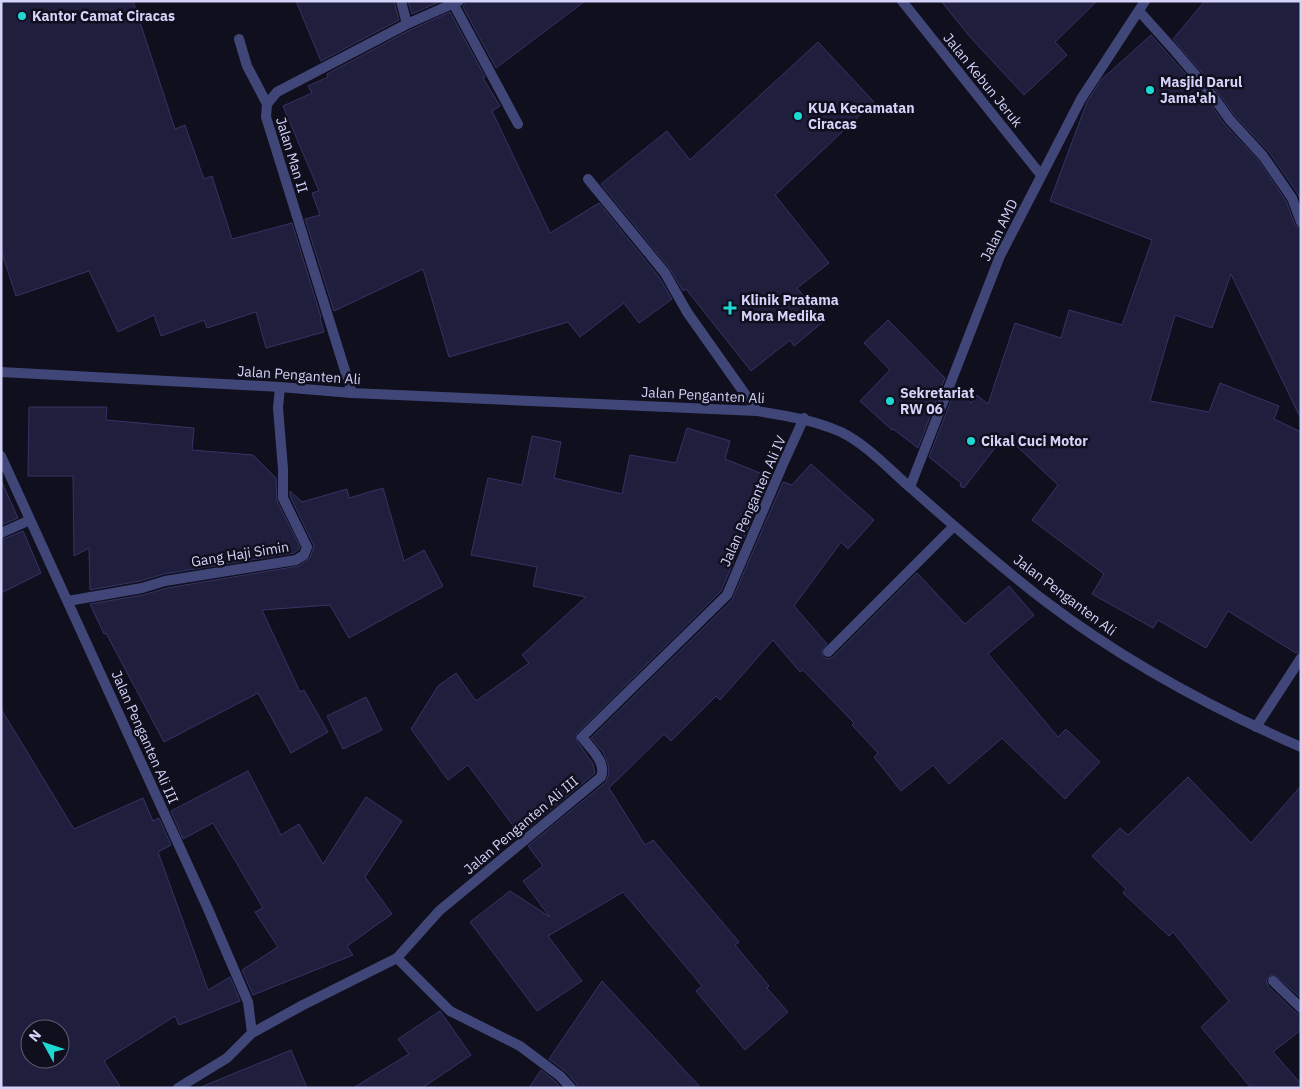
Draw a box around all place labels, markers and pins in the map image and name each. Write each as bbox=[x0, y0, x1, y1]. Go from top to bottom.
place label: Kantor Camat Ciracas bbox=[32, 7, 175, 25]
marker: Kantor Camat Ciracas bbox=[16, 10, 28, 22]
place label: Masjid Darul Jama'ah bbox=[1160, 73, 1242, 107]
marker: Masjid Darul Jama'ah bbox=[1144, 84, 1156, 96]
place label: KUA Kecamatan Ciracas bbox=[808, 99, 915, 133]
marker: KUA Kecamatan Ciracas bbox=[792, 110, 804, 122]
place label: Klinik Pratama Mora Medika bbox=[741, 291, 839, 325]
marker: Klinik Pratama Mora Medika bbox=[723, 301, 737, 315]
place label: Sekretariat RW 06 bbox=[900, 384, 974, 418]
marker: Sekretariat RW 06 bbox=[884, 395, 896, 407]
place label: Cikal Cuci Motor bbox=[981, 432, 1088, 450]
marker: Cikal Cuci Motor bbox=[965, 435, 977, 447]

